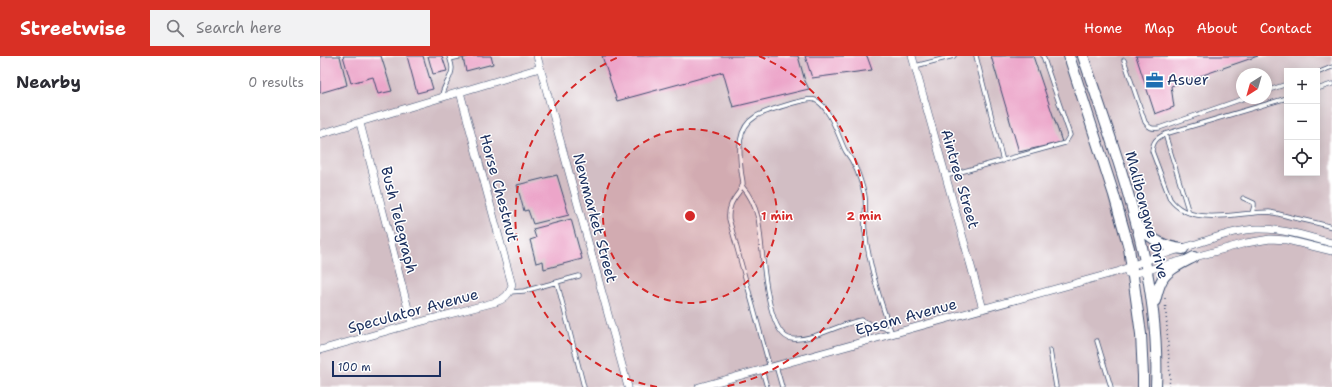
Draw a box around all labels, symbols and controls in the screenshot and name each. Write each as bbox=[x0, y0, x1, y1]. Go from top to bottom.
search box bbox=[150, 10, 430, 46]
text: Streetwise bbox=[20, 16, 126, 41]
icon: search bbox=[164, 17, 186, 39]
text: Search here bbox=[196, 18, 282, 38]
text: Home bbox=[1084, 19, 1123, 37]
text: Map bbox=[1145, 19, 1175, 37]
text: About bbox=[1197, 19, 1238, 37]
text: Contact bbox=[1260, 19, 1312, 37]
north arrow bbox=[1236, 68, 1272, 104]
map controls bbox=[1284, 68, 1320, 176]
button: + bbox=[1284, 68, 1320, 104]
office icon: Asuer bbox=[1144, 70, 1164, 90]
place label: Asuer bbox=[1167, 70, 1209, 90]
text: Nearby bbox=[16, 71, 81, 93]
text: 0 results bbox=[248, 74, 304, 91]
button: − bbox=[1284, 104, 1320, 140]
street label: Aintree Street bbox=[936, 127, 984, 231]
street label: Horse Chestnut bbox=[475, 132, 523, 244]
button: locate bbox=[1284, 140, 1320, 176]
street label: Malibongwe Drive bbox=[1120, 149, 1174, 281]
street label: Newmarket Street bbox=[568, 151, 622, 285]
street label: Bush Telegraph bbox=[376, 164, 422, 276]
text: 1 min bbox=[761, 208, 793, 224]
text: 2 min bbox=[847, 208, 882, 224]
centre of rings bbox=[683, 209, 697, 223]
street label: Speculator Avenue bbox=[345, 284, 481, 338]
street label: Epsom Avenue bbox=[853, 294, 959, 340]
scale bar bbox=[332, 359, 441, 378]
text: 100 m bbox=[338, 360, 371, 375]

